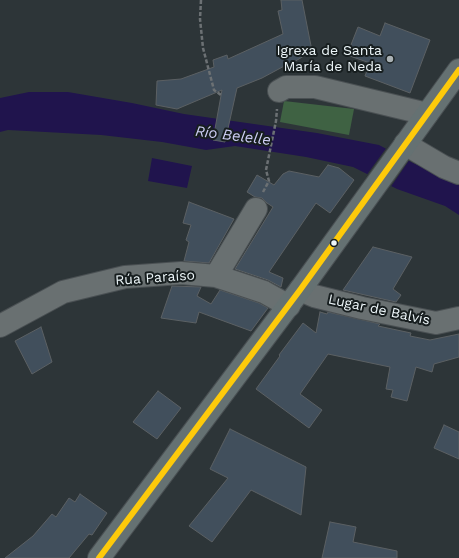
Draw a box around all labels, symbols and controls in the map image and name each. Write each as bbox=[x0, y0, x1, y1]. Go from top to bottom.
place label: Igrexa de Santa María de Neda bbox=[277, 43, 382, 76]
marker: Igrexa de Santa María de Neda bbox=[385, 54, 395, 64]
water label: Río Belelle bbox=[194, 122, 272, 150]
unlabelled marker bbox=[329, 238, 339, 248]
street label: Rúa Paraíso bbox=[115, 267, 195, 289]
street label: Lugar de Balvís bbox=[326, 291, 432, 329]

